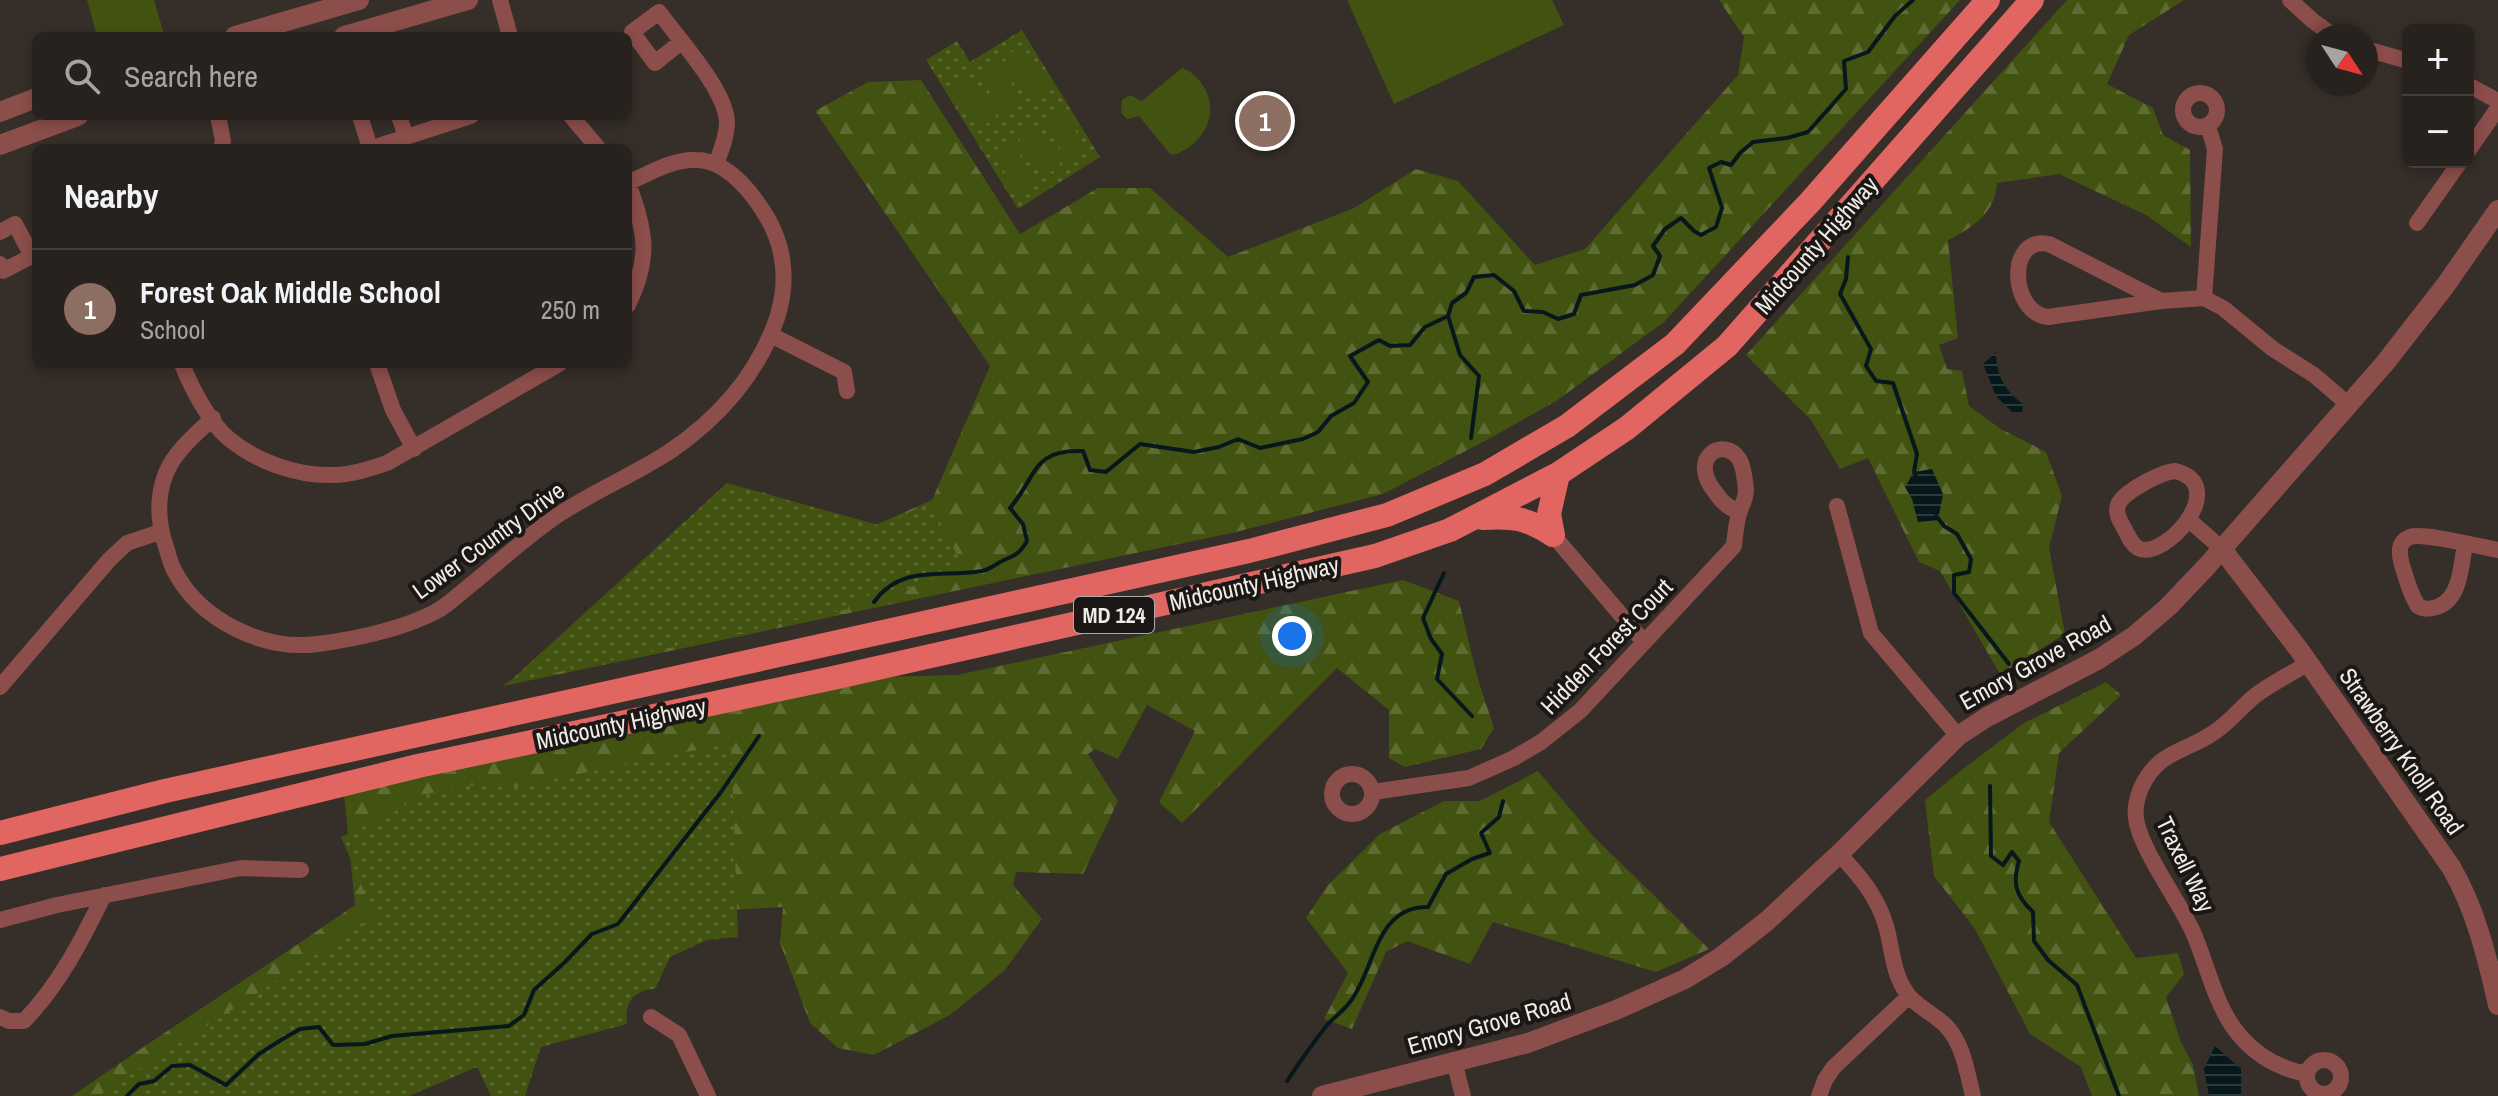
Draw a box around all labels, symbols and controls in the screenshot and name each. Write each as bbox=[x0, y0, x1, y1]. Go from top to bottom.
north arrow bbox=[2306, 24, 2378, 96]
map controls bbox=[2402, 24, 2474, 168]
button: + bbox=[2402, 24, 2474, 96]
search box bbox=[32, 32, 632, 120]
icon: search bbox=[60, 54, 104, 98]
text: Search here bbox=[124, 56, 258, 96]
pin: 1 bbox=[1239, 91, 1291, 151]
button: − bbox=[2402, 96, 2474, 168]
street label: Midcounty Highway bbox=[1747, 169, 1885, 321]
text: Nearby bbox=[64, 173, 159, 219]
text: Forest Oak Middle School bbox=[140, 272, 441, 312]
text: 1 bbox=[84, 292, 96, 327]
text: 250 m bbox=[541, 292, 600, 327]
text: School bbox=[140, 312, 205, 347]
street label: Lower Country Drive bbox=[406, 474, 570, 606]
street label: Midcounty Highway bbox=[1166, 548, 1342, 618]
street label: Hidden Forest Court bbox=[1533, 571, 1679, 721]
road number: MD 124 bbox=[1074, 597, 1154, 633]
street label: Emory Grove Road bbox=[1954, 607, 2116, 717]
your location bbox=[1272, 616, 1312, 656]
street label: Strawberry Knoll Road bbox=[2332, 661, 2472, 841]
street label: Midcounty Highway bbox=[533, 689, 709, 757]
street label: Traxell Way bbox=[2149, 811, 2223, 917]
street label: Emory Grove Road bbox=[1404, 984, 1574, 1062]

